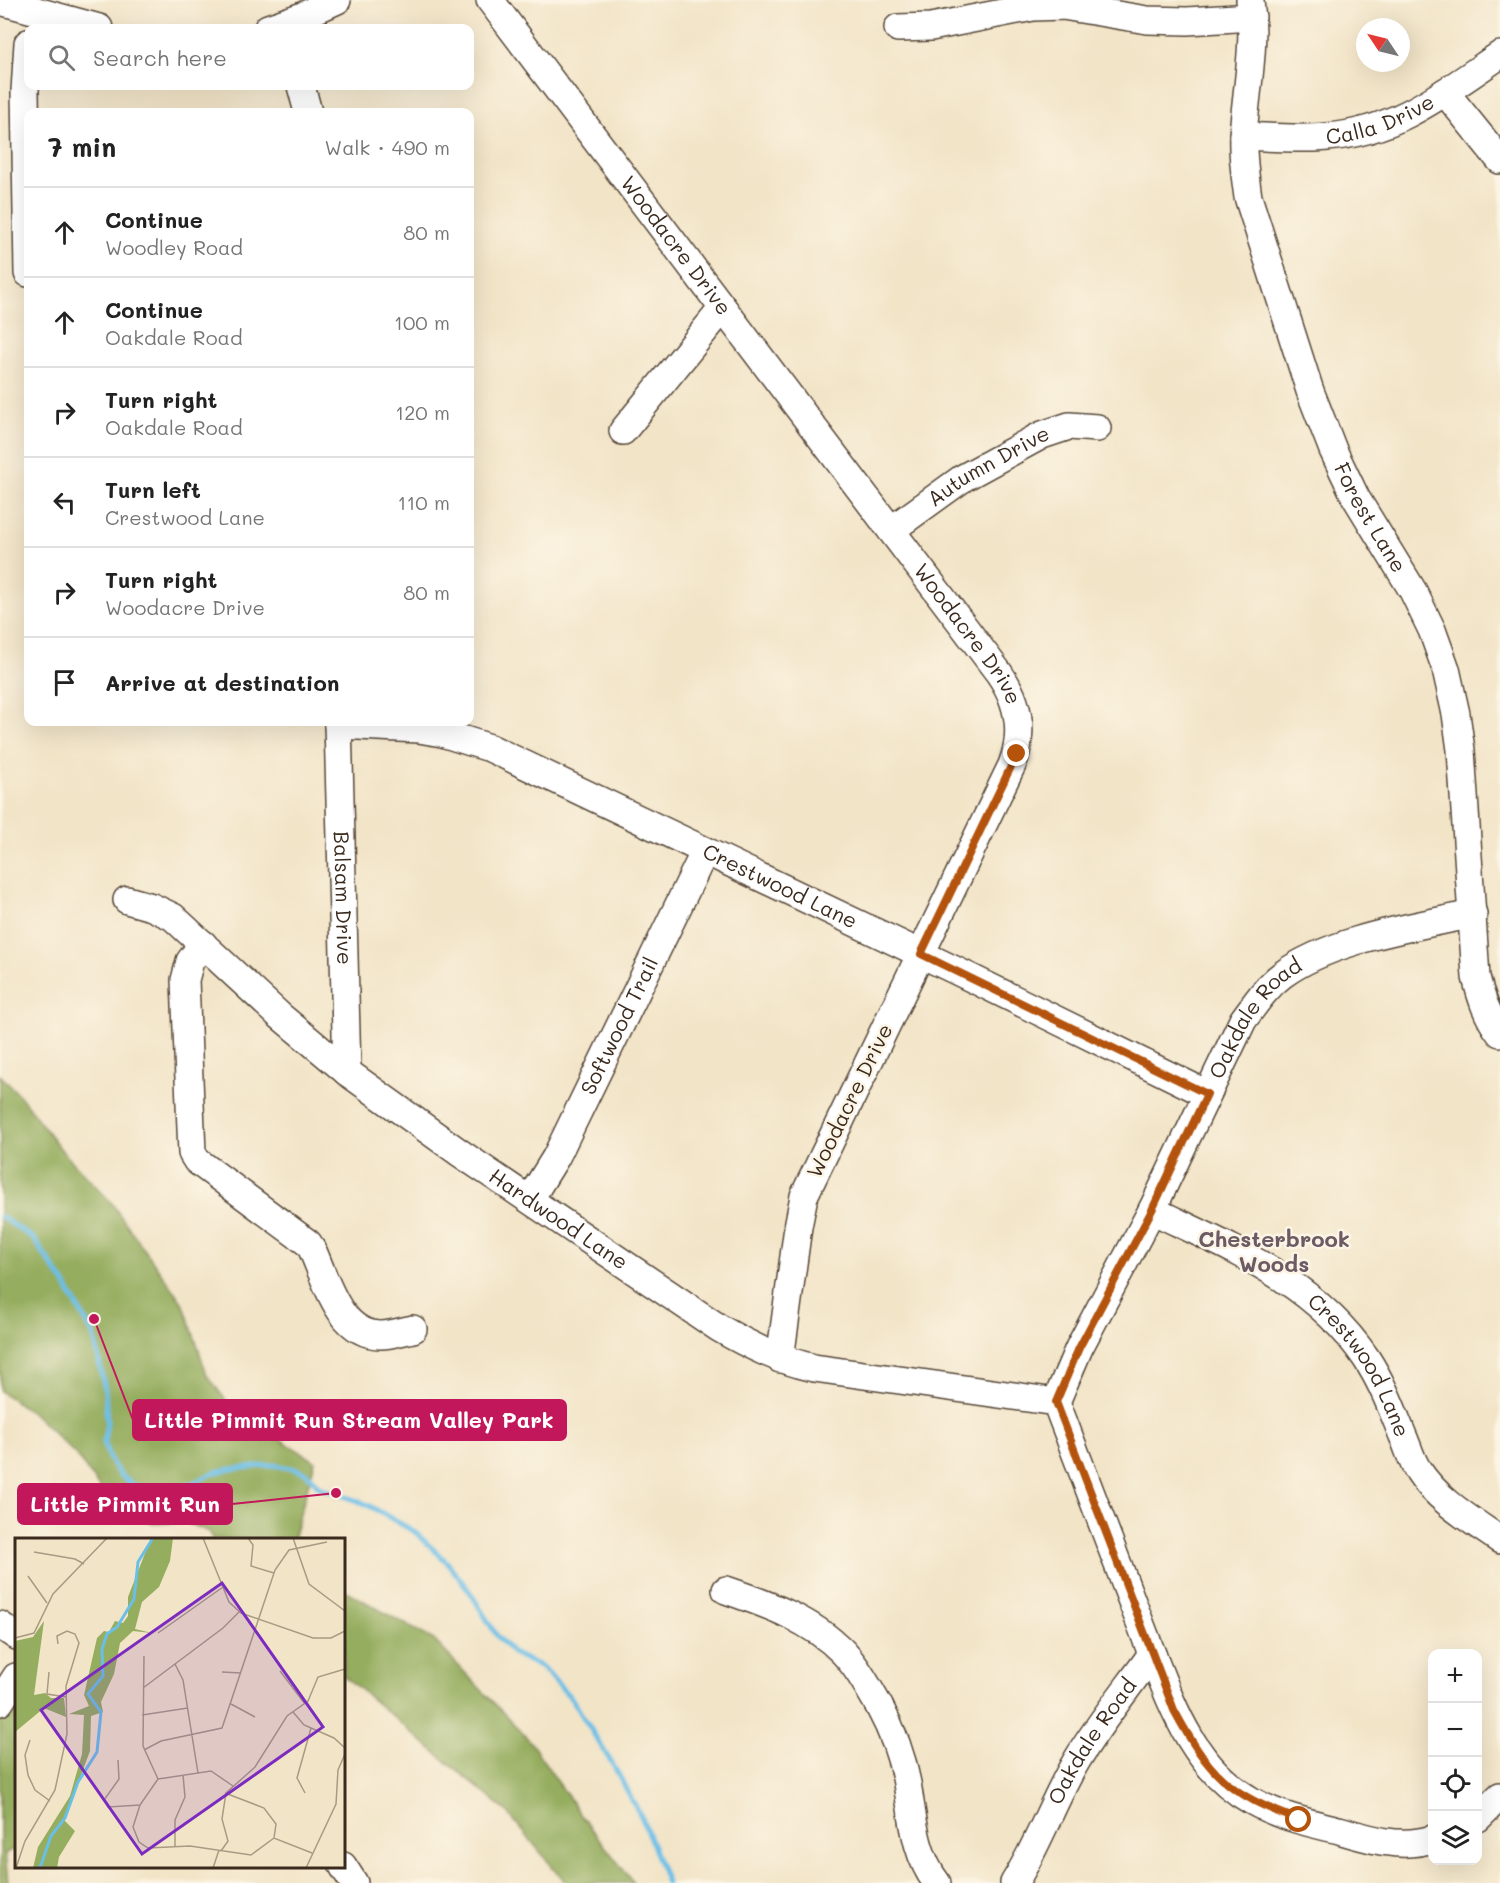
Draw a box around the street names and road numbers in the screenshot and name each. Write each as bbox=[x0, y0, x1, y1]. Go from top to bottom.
street label: Calla Drive bbox=[1324, 87, 1439, 149]
street label: Woodacre Drive bbox=[616, 170, 738, 320]
street label: Autumn Drive bbox=[921, 419, 1052, 511]
street label: Forest Lane bbox=[1329, 458, 1413, 577]
street label: Woodacre Drive bbox=[909, 557, 1029, 708]
street label: Balsam Drive bbox=[329, 831, 359, 965]
street label: Crestwood Lane bbox=[699, 837, 862, 934]
street label: Oakdale Road bbox=[1202, 951, 1306, 1083]
street label: Softwood Trail bbox=[573, 952, 663, 1099]
street label: Woodacre Drive bbox=[800, 1019, 898, 1182]
street label: Hardwood Lane bbox=[484, 1162, 634, 1275]
street label: Crestwood Lane bbox=[1303, 1287, 1417, 1440]
street label: Oakdale Road bbox=[1041, 1672, 1142, 1808]

